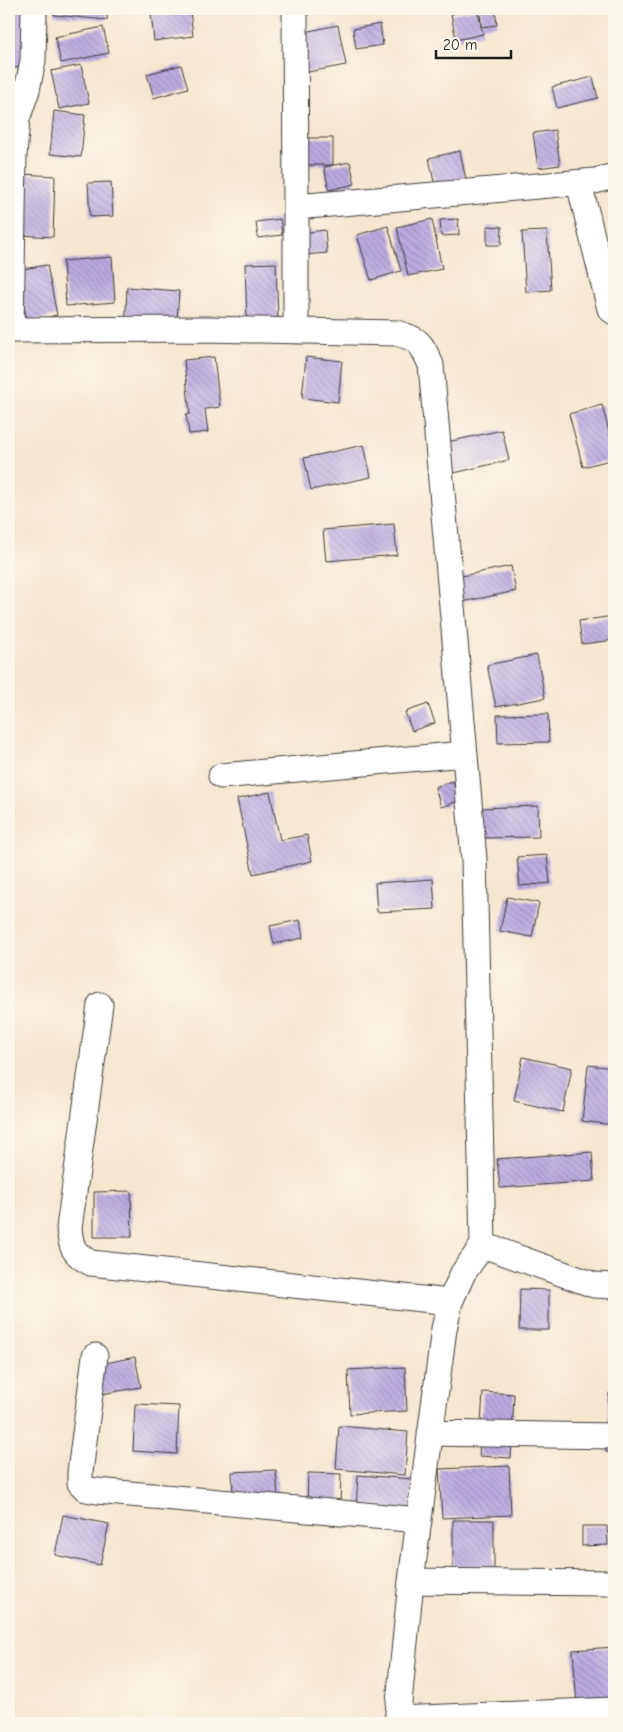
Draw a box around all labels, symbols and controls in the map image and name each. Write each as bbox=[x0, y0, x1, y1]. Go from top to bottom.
scale bar bbox=[436, 28, 510, 60]
text: 20 m bbox=[443, 36, 477, 54]

